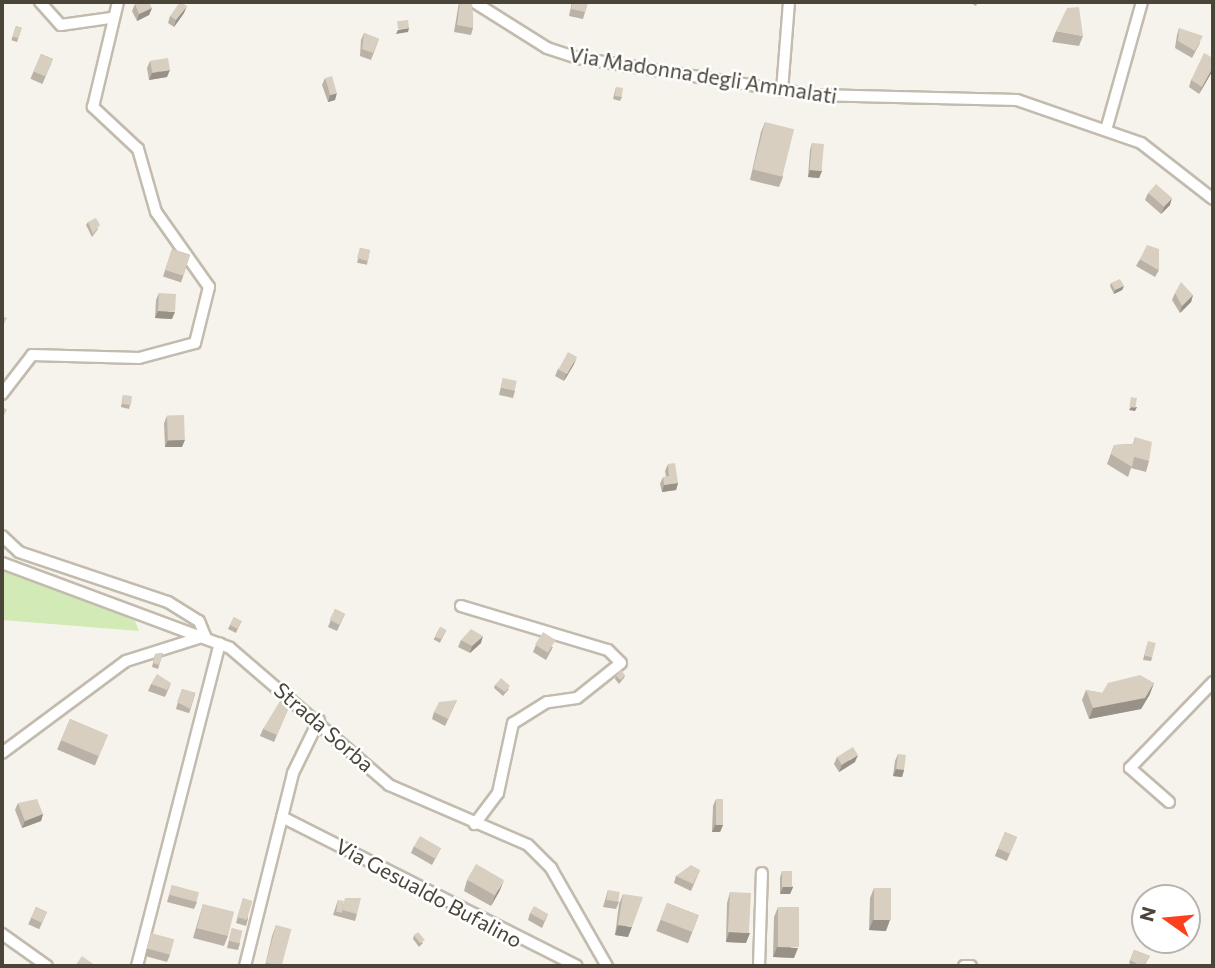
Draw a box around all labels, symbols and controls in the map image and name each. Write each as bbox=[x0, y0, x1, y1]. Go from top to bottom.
street label: Via Madonna degli Ammalati bbox=[567, 41, 839, 109]
street label: Strada Sorba bbox=[269, 677, 379, 777]
street label: Via Gesualdo Bufalino bbox=[332, 833, 526, 953]
north arrow bbox=[1131, 884, 1201, 954]
text: N bbox=[1134, 904, 1160, 924]

